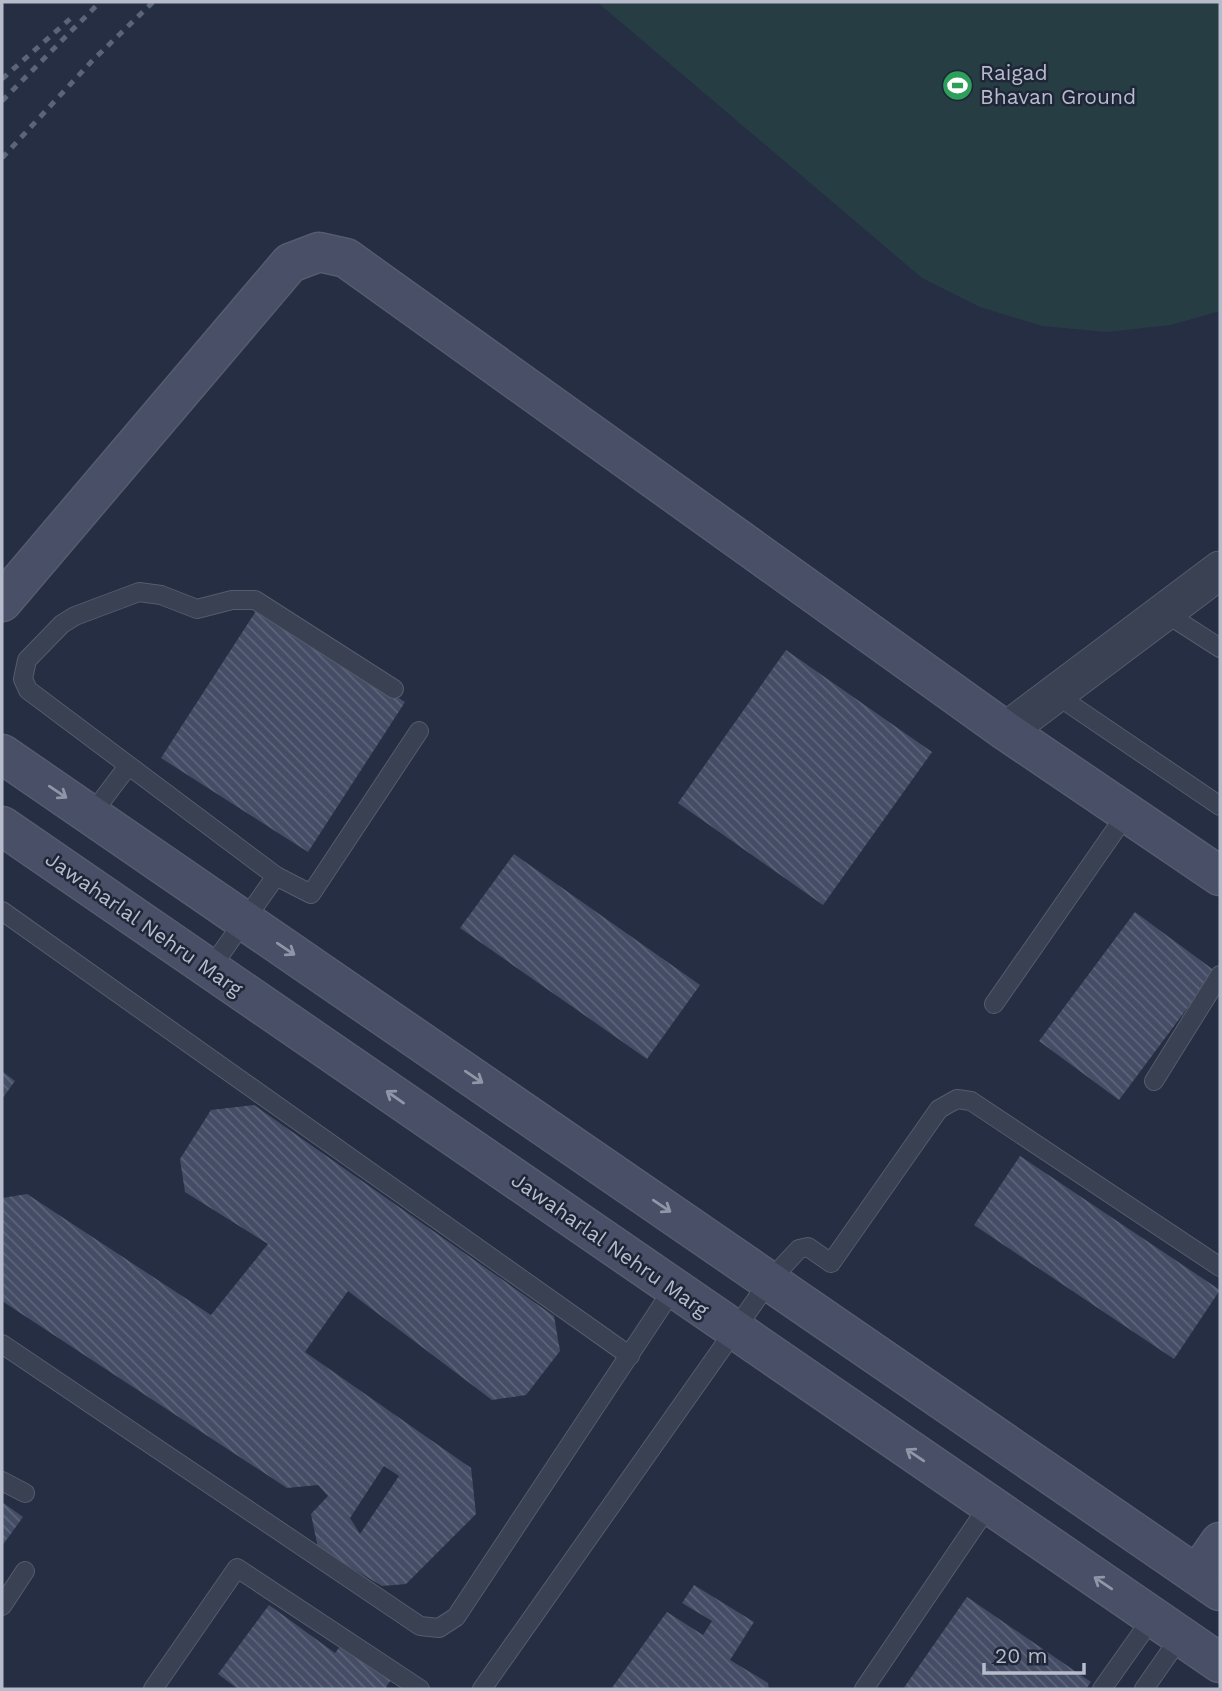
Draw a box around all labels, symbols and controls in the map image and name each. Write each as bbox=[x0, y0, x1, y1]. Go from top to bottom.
place label: Raigad Bhavan Ground bbox=[980, 60, 1136, 109]
sports icon: Raigad Bhavan Ground bbox=[940, 68, 974, 102]
one-way arrow bbox=[48, 785, 68, 799]
street label: Jawaharlal Nehru Marg bbox=[41, 846, 248, 1002]
one-way arrow bbox=[276, 942, 296, 956]
one-way arrow bbox=[464, 1070, 483, 1084]
one-way arrow bbox=[385, 1090, 405, 1104]
street label: Jawaharlal Nehru Marg bbox=[507, 1167, 714, 1323]
one-way arrow bbox=[652, 1199, 671, 1213]
one-way arrow bbox=[906, 1448, 925, 1462]
one-way arrow bbox=[1094, 1576, 1113, 1590]
scale bar bbox=[984, 1632, 1084, 1676]
text: 20 m bbox=[995, 1643, 1047, 1668]

